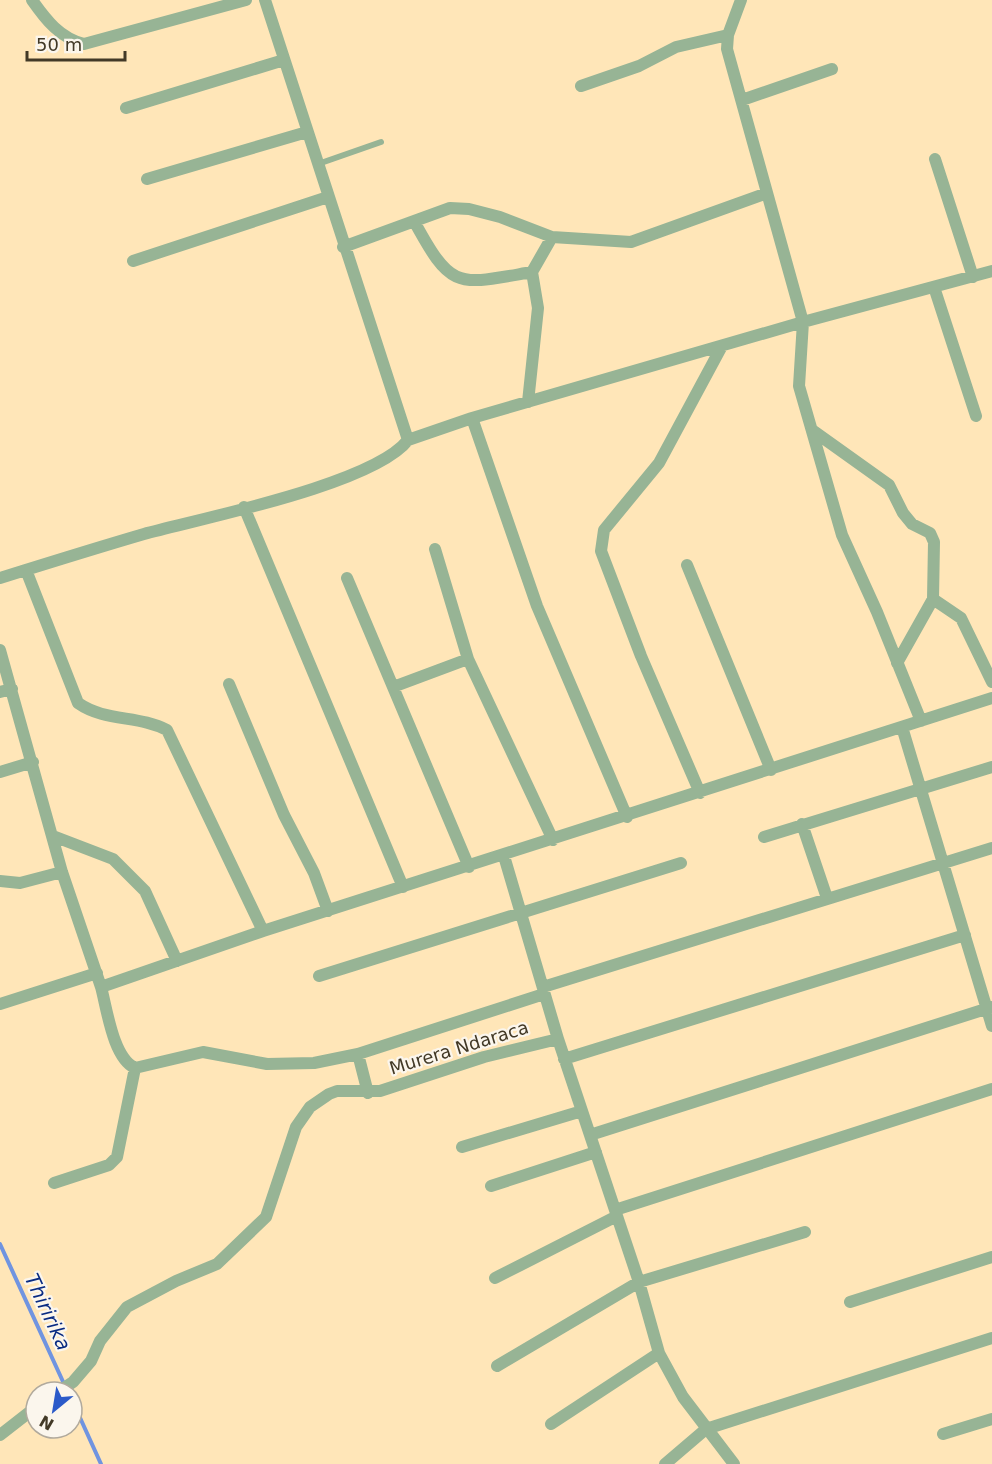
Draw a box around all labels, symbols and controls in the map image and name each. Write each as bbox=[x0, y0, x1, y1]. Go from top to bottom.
scale bar bbox=[27, 24, 124, 62]
text: 50 m bbox=[36, 34, 82, 55]
street label: Murera Ndaraca bbox=[387, 1016, 531, 1079]
water label: Thiririka bbox=[20, 1270, 76, 1354]
north arrow bbox=[24, 1380, 84, 1440]
text: N bbox=[36, 1411, 57, 1434]

